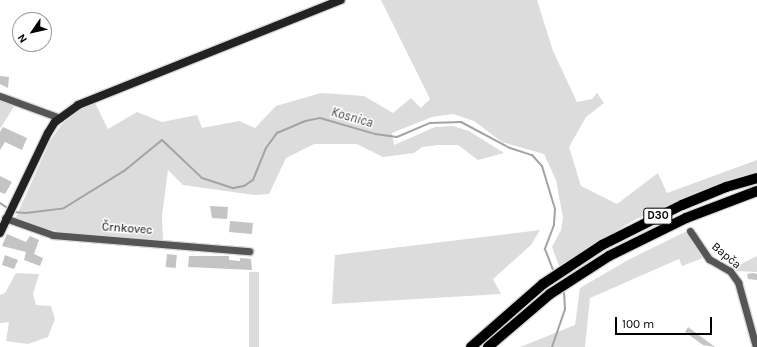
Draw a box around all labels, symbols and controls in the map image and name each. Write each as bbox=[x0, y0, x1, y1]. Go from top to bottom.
north arrow bbox=[12, 12, 52, 52]
text: N bbox=[15, 32, 30, 45]
water label: Kosnica bbox=[329, 105, 375, 131]
road number: D30 bbox=[643, 207, 673, 225]
street label: Črnkovec bbox=[101, 220, 153, 238]
street label: Bapča bbox=[708, 240, 744, 272]
scale bar bbox=[617, 309, 714, 335]
text: 100 m bbox=[622, 317, 654, 331]

